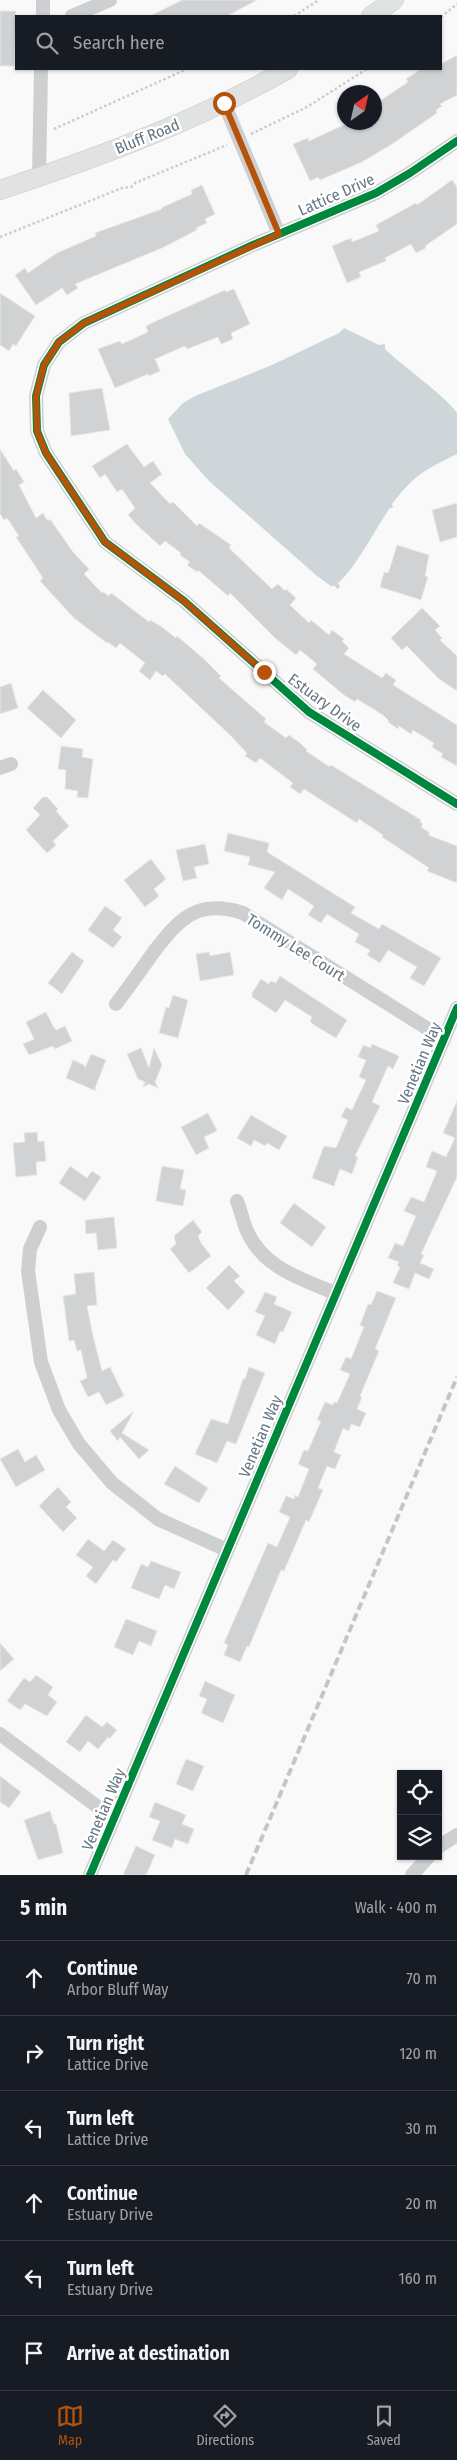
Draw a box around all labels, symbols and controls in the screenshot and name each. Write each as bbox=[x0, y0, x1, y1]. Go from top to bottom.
search box bbox=[15, 15, 442, 70]
icon: search bbox=[33, 29, 61, 57]
text: Search here bbox=[73, 31, 165, 54]
north arrow bbox=[337, 85, 382, 130]
route start bbox=[213, 92, 236, 115]
street label: Bluff Road bbox=[112, 115, 182, 158]
street label: Lattice Drive bbox=[295, 169, 377, 220]
route end bbox=[253, 661, 276, 684]
street label: Estuary Drive bbox=[284, 669, 365, 735]
street label: Tommy Lee Court bbox=[243, 910, 349, 986]
street label: Venetian Way bbox=[394, 1018, 446, 1107]
street label: Venetian Way bbox=[235, 1391, 287, 1480]
street label: Venetian Way bbox=[78, 1764, 130, 1853]
map controls bbox=[397, 1770, 442, 1860]
button: locate bbox=[397, 1770, 442, 1815]
button: layers bbox=[397, 1815, 442, 1860]
text: 5 min bbox=[20, 1895, 67, 1921]
text: Walk · 400 m bbox=[355, 1898, 437, 1917]
text: Continue bbox=[67, 1957, 138, 1980]
icon: ahead bbox=[20, 1964, 48, 1992]
text: 70 m bbox=[406, 1969, 437, 1988]
text: Arbor Bluff Way bbox=[67, 1980, 168, 1999]
text: Turn right bbox=[67, 2032, 144, 2055]
icon: right bbox=[20, 2039, 48, 2067]
text: 120 m bbox=[399, 2044, 437, 2063]
text: Lattice Drive bbox=[67, 2055, 148, 2074]
text: Turn left bbox=[67, 2107, 134, 2130]
icon: left bbox=[20, 2114, 48, 2142]
text: 30 m bbox=[405, 2119, 437, 2138]
text: Lattice Drive bbox=[67, 2130, 148, 2149]
text: Continue bbox=[67, 2182, 138, 2205]
icon: ahead bbox=[20, 2189, 48, 2217]
text: 20 m bbox=[406, 2194, 437, 2213]
text: Estuary Drive bbox=[67, 2205, 153, 2224]
text: Turn left bbox=[67, 2257, 134, 2280]
icon: left bbox=[20, 2264, 48, 2292]
text: 160 m bbox=[398, 2269, 437, 2288]
text: Estuary Drive bbox=[67, 2280, 153, 2299]
icon: arrive bbox=[20, 2339, 48, 2367]
text: Arrive at destination bbox=[67, 2342, 230, 2365]
tab: Map bbox=[56, 2402, 84, 2449]
tab: Directions bbox=[196, 2402, 254, 2449]
tab: Saved bbox=[367, 2402, 401, 2449]

